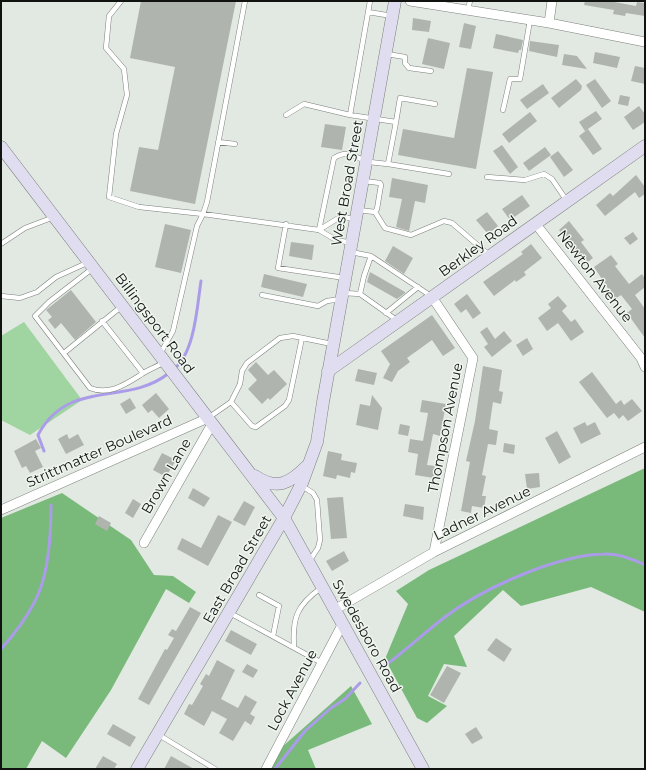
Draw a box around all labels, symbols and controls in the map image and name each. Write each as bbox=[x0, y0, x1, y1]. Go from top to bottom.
street label: West Broad Street bbox=[327, 118, 367, 248]
street label: Berkley Road bbox=[435, 211, 521, 281]
street label: Newton Avenue bbox=[553, 226, 637, 326]
street label: Billingsport Road bbox=[111, 269, 199, 377]
street label: Thompson Avenue bbox=[424, 361, 466, 495]
street label: Strittmatter Boulevard bbox=[23, 411, 175, 491]
street label: Brown Lane bbox=[137, 435, 195, 517]
street label: Ladner Avenue bbox=[430, 482, 534, 544]
street label: East Broad Street bbox=[199, 511, 275, 626]
street label: Swedesboro Road bbox=[328, 576, 406, 696]
street label: Lock Avenue bbox=[263, 646, 321, 734]

